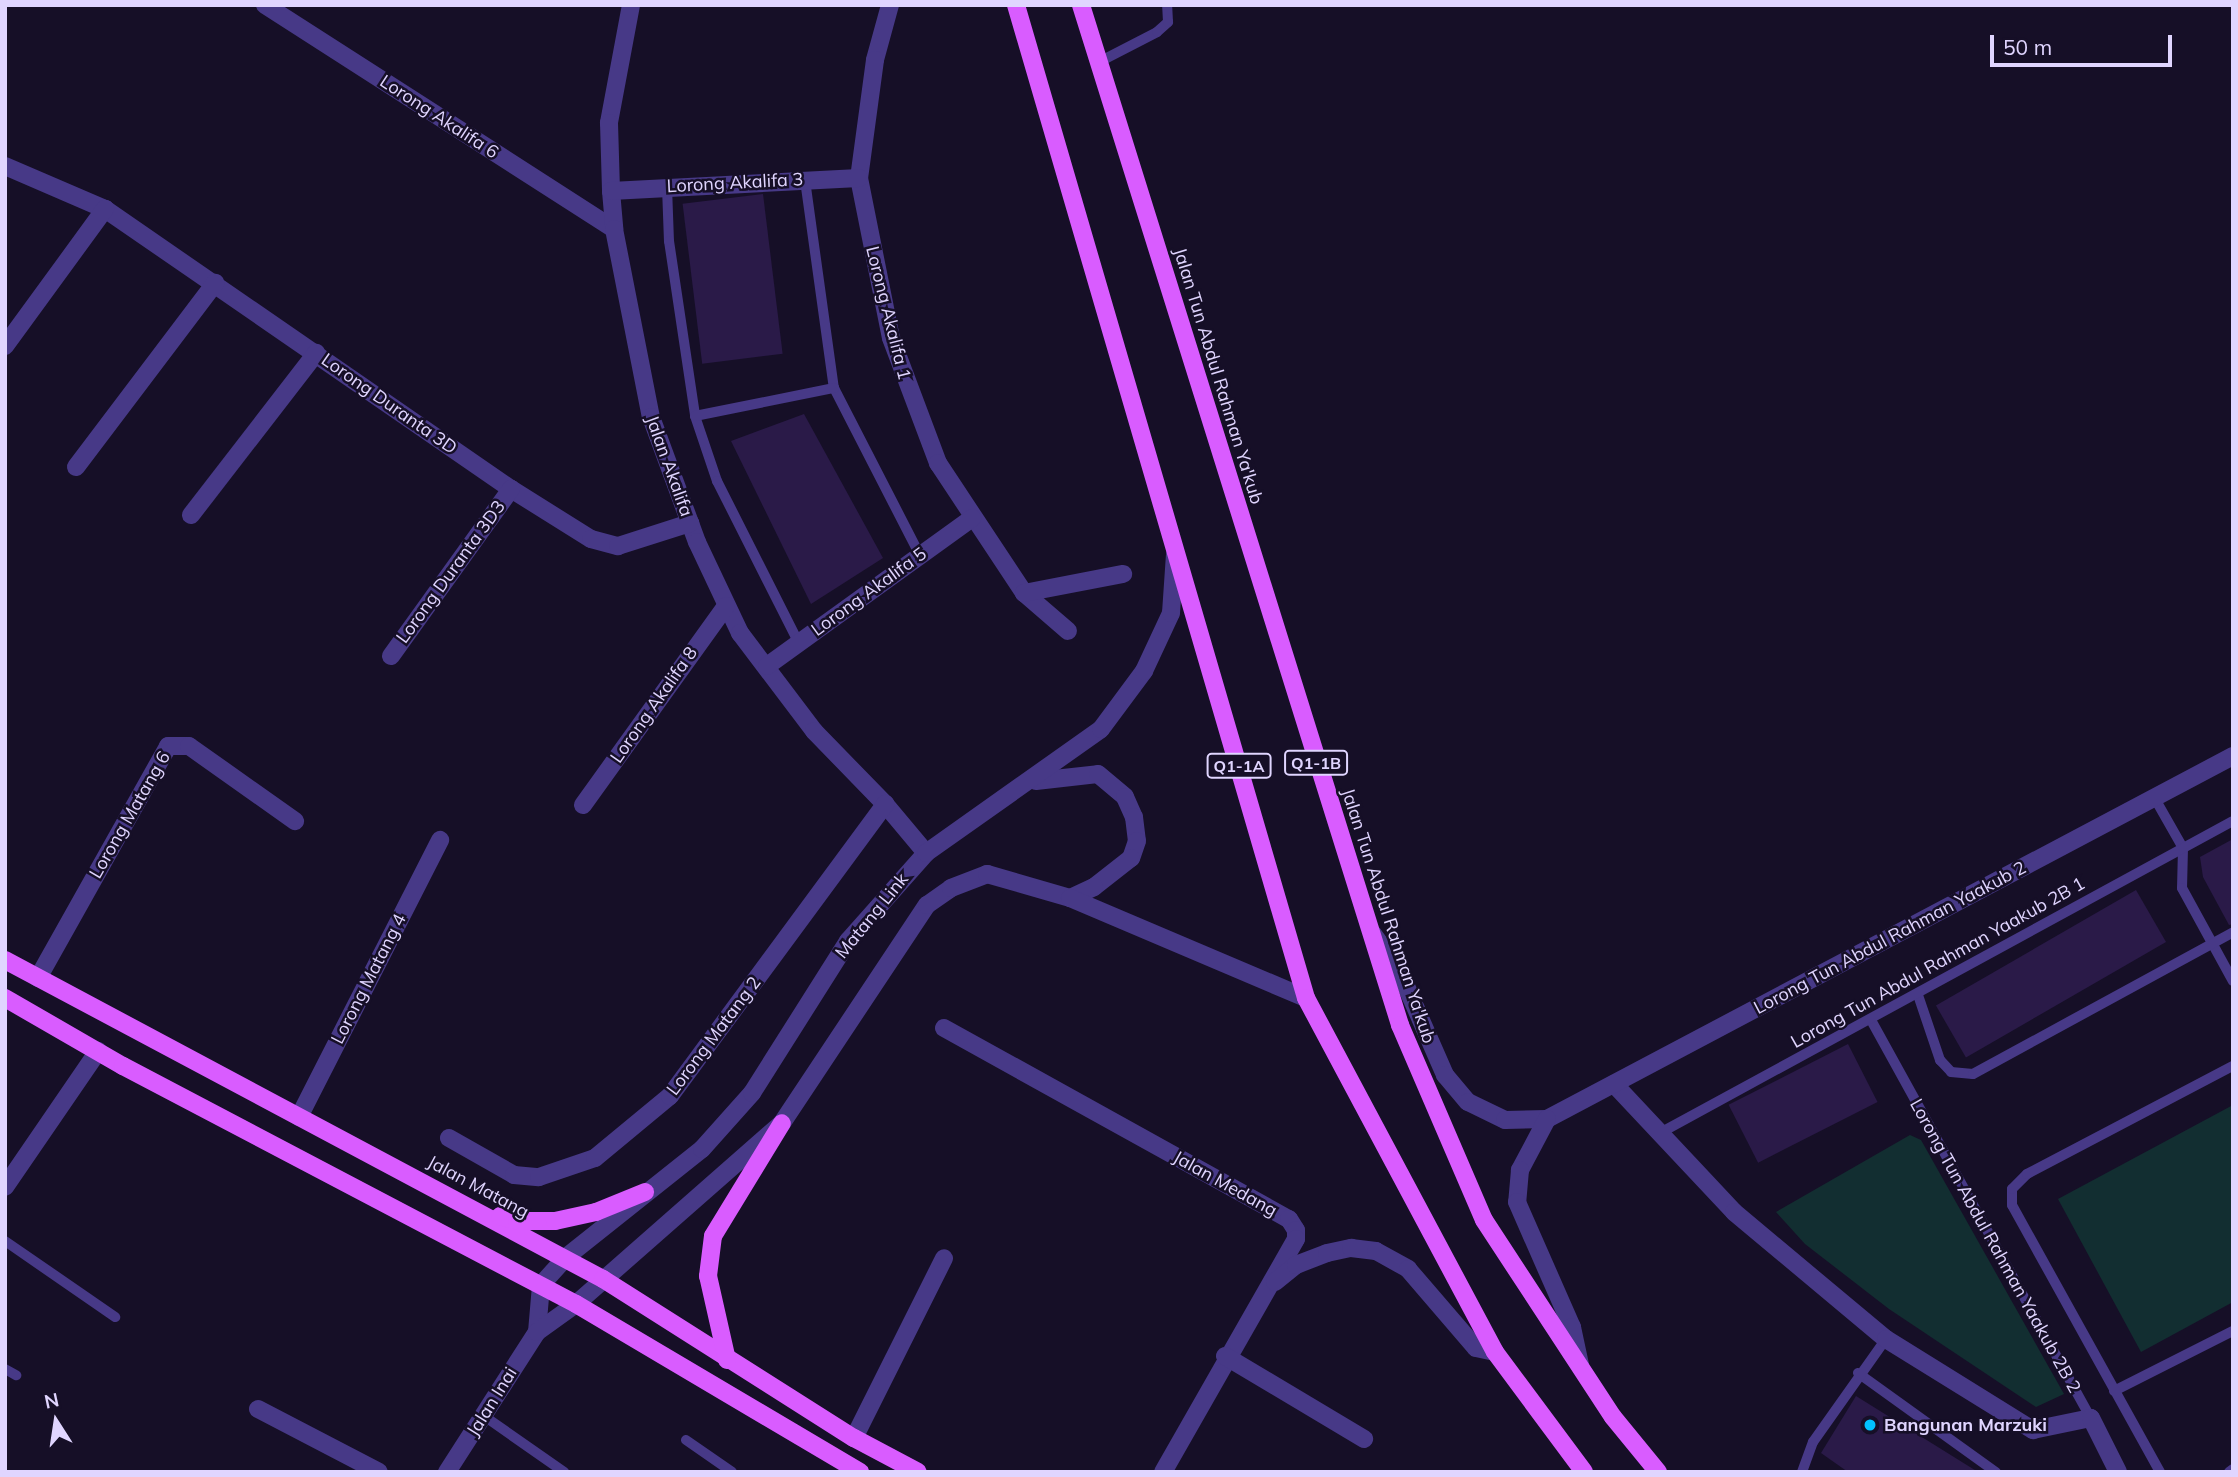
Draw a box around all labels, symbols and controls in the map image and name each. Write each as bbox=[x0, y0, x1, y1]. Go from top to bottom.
scale bar bbox=[1993, 21, 2175, 65]
text: 50 m bbox=[2003, 34, 2052, 60]
street label: Lorong Akalifa 6 bbox=[376, 71, 502, 163]
street label: Lorong Akalifa 3 bbox=[666, 169, 804, 197]
street label: Lorong Akalifa 1 bbox=[861, 244, 915, 382]
street label: Jalan Tun Abdul Rahman Ya'kub bbox=[1169, 245, 1267, 507]
street label: Lorong Duranta 3D bbox=[317, 349, 461, 459]
street label: Jalan Akalifa bbox=[641, 413, 697, 519]
street label: Lorong Duranta 3D3 bbox=[392, 496, 510, 648]
street label: Lorong Akalifa 5 bbox=[807, 543, 931, 641]
street label: Lorong Akalifa 8 bbox=[606, 643, 702, 767]
street label: Lorong Matang 6 bbox=[85, 748, 175, 882]
road number: Q1-1B bbox=[1283, 750, 1349, 776]
road number: Q1-1A bbox=[1206, 754, 1272, 778]
street label: Jalan Tun Abdul Rahman Ya'kub bbox=[1336, 786, 1440, 1046]
street label: Lorong Tun Abdul Rahman Yaakub 2 bbox=[1750, 857, 2030, 1019]
street label: Matang Link bbox=[831, 869, 913, 963]
street label: Lorong Tun Abdul Rahman Yaakub 2B 1 bbox=[1787, 873, 2089, 1053]
street label: Lorong Matang 4 bbox=[327, 910, 411, 1048]
street label: Lorong Matang 2 bbox=[662, 972, 766, 1100]
street label: Lorong Tun Abdul Rahman Yaakub 2B 2 bbox=[1905, 1095, 2085, 1397]
street label: Jalan Medang bbox=[1169, 1147, 1281, 1221]
street label: Jalan Matang bbox=[424, 1151, 532, 1223]
street label: Jalan Inai bbox=[462, 1363, 522, 1441]
north arrow bbox=[21, 1386, 91, 1456]
text: N bbox=[42, 1387, 61, 1414]
place label: Bangunan Marzuki bbox=[1884, 1414, 2047, 1436]
marker: Bangunan Marzuki bbox=[1862, 1417, 1878, 1433]

